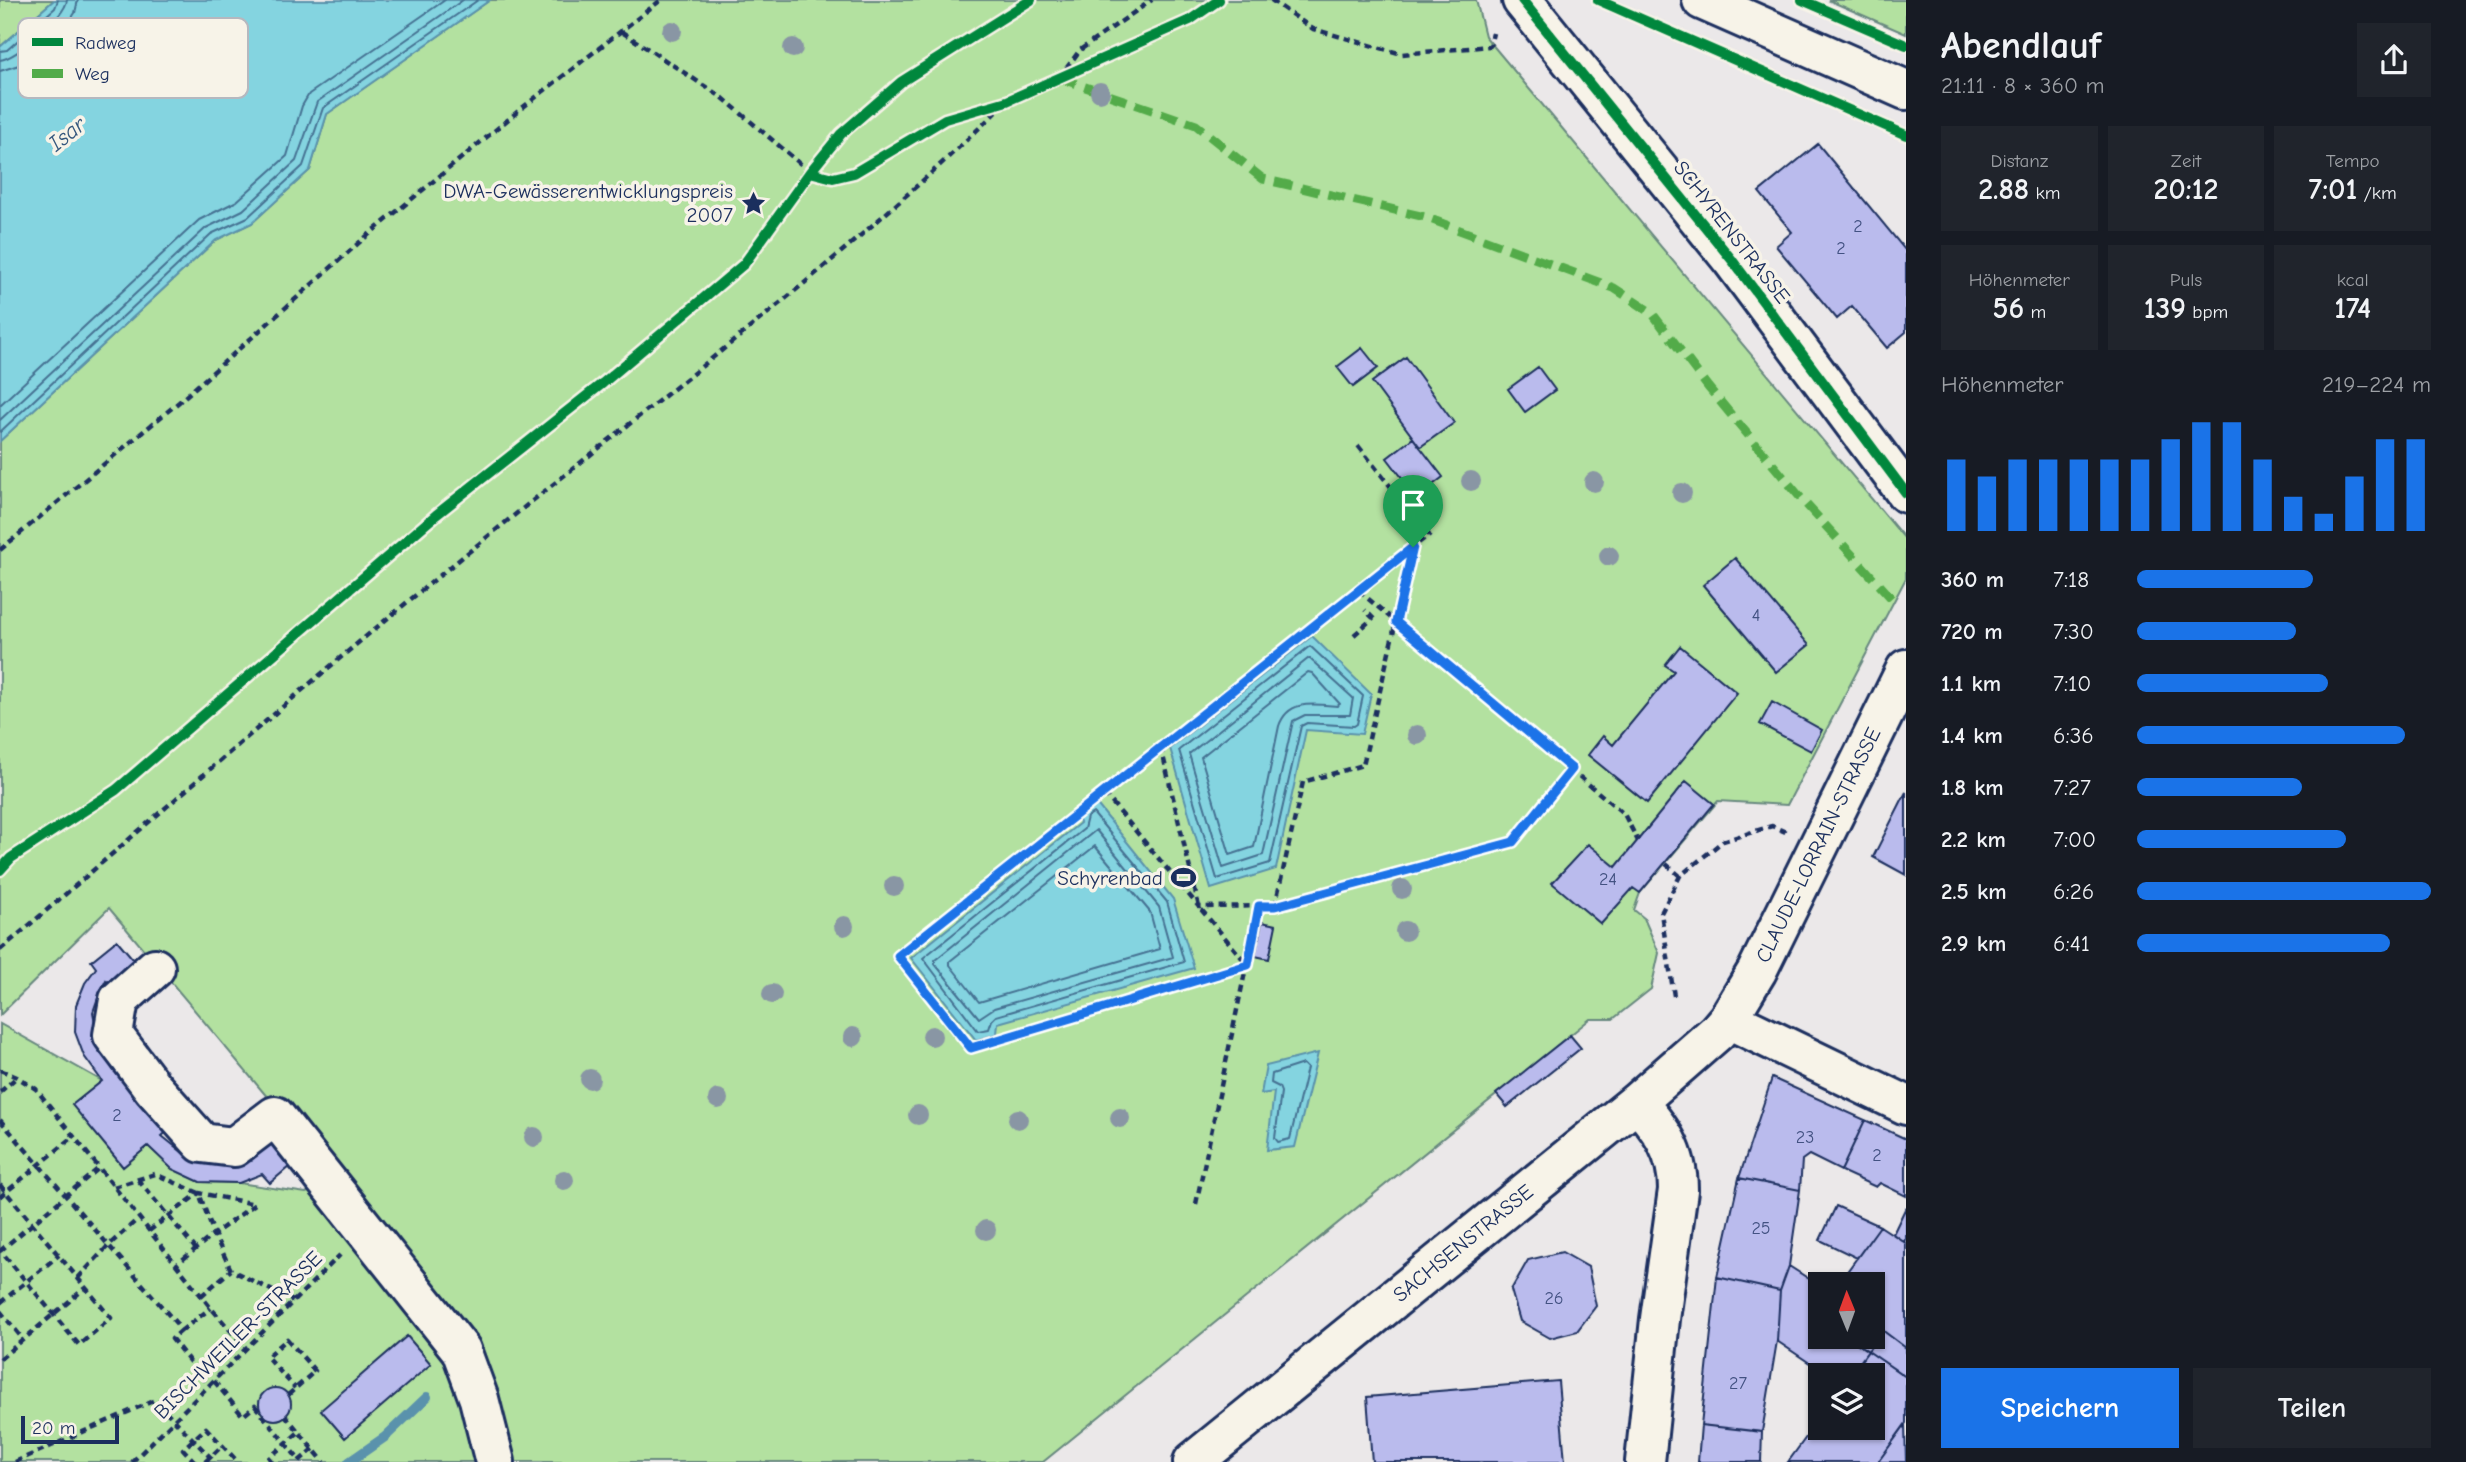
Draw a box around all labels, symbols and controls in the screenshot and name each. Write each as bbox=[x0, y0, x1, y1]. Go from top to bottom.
legend bbox=[18, 18, 248, 98]
button: share bbox=[2357, 23, 2431, 97]
text: Abendlauf bbox=[1941, 24, 2101, 68]
text: Radweg bbox=[75, 32, 137, 54]
text: Weg bbox=[75, 63, 110, 85]
text: 21:11 · 8 × 360 m bbox=[1941, 72, 2105, 99]
water label: Isar bbox=[42, 111, 92, 158]
text: Distanz bbox=[1991, 150, 2048, 172]
text: Zeit bbox=[2171, 150, 2201, 172]
text: Tempo bbox=[2326, 150, 2380, 172]
street label: SCHYRENSTRASSE bbox=[1669, 156, 1795, 308]
text: 2.88 bbox=[1978, 172, 2029, 207]
text: 20:12 bbox=[2153, 172, 2219, 207]
text: 7:01 bbox=[2309, 172, 2357, 207]
place label: DWA-Gewässerentwicklungspreis 2007 bbox=[443, 179, 733, 227]
text: km bbox=[2029, 182, 2061, 204]
text: /km bbox=[2357, 182, 2397, 204]
place icon: DWA-Gewässerentwicklungspreis 2007 bbox=[739, 189, 767, 217]
house number: 2 bbox=[1853, 216, 1863, 237]
house number: 2 bbox=[1836, 238, 1846, 259]
text: Höhenmeter bbox=[1969, 269, 2070, 291]
text: Puls bbox=[2170, 269, 2202, 291]
text: kcal bbox=[2337, 269, 2369, 291]
text: 56 bbox=[1992, 291, 2024, 326]
text: 139 bbox=[2144, 291, 2186, 326]
text: 174 bbox=[2334, 291, 2371, 326]
text: m bbox=[2024, 301, 2046, 323]
text: bpm bbox=[2186, 301, 2228, 323]
text: Höhenmeter bbox=[1941, 371, 2063, 398]
text: 219–224 m bbox=[2322, 371, 2431, 398]
pin bbox=[1383, 475, 1443, 547]
icon: arrive bbox=[1394, 486, 1432, 524]
text: 360 m bbox=[1941, 566, 2004, 593]
text: 7:18 bbox=[2053, 566, 2089, 593]
house number: 4 bbox=[1752, 605, 1760, 626]
text: 720 m bbox=[1941, 618, 2002, 645]
text: 7:30 bbox=[2053, 618, 2094, 645]
text: 1.1 km bbox=[1941, 670, 2001, 697]
text: 7:10 bbox=[2053, 670, 2091, 697]
text: 1.4 km bbox=[1941, 722, 2003, 749]
text: 6:36 bbox=[2053, 722, 2094, 749]
street label: CLAUDE-LORRAIN-STRASSE bbox=[1751, 724, 1885, 966]
text: 1.8 km bbox=[1941, 774, 2004, 801]
text: 7:27 bbox=[2053, 774, 2091, 801]
text: 2.2 km bbox=[1941, 826, 2006, 853]
text: 7:00 bbox=[2053, 826, 2096, 853]
sports icon: Schyrenbad bbox=[1169, 864, 1197, 892]
place label: Schyrenbad bbox=[1057, 866, 1163, 890]
house number: 24 bbox=[1599, 869, 1617, 890]
text: 2.5 km bbox=[1941, 878, 2007, 905]
text: 6:26 bbox=[2053, 878, 2094, 905]
text: 2.9 km bbox=[1941, 930, 2006, 957]
text: 6:41 bbox=[2053, 930, 2090, 957]
house number: 2 bbox=[112, 1105, 122, 1126]
house number: 23 bbox=[1796, 1127, 1814, 1148]
house number: 2 bbox=[1872, 1145, 1882, 1166]
street label: SACHSENSTRASSE bbox=[1388, 1179, 1538, 1307]
house number: 25 bbox=[1751, 1218, 1771, 1239]
street label: BISCHWEILER-STRASSE bbox=[149, 1246, 327, 1424]
north arrow bbox=[1808, 1272, 1885, 1349]
map controls bbox=[1808, 1272, 1885, 1440]
house number: 26 bbox=[1544, 1288, 1564, 1309]
button: layers bbox=[1808, 1363, 1885, 1440]
button: Speichern bbox=[1941, 1368, 2179, 1448]
button: Teilen bbox=[2193, 1368, 2431, 1448]
house number: 27 bbox=[1729, 1373, 1747, 1394]
scale bar bbox=[21, 1413, 119, 1445]
text: 20 m bbox=[32, 1417, 76, 1439]

